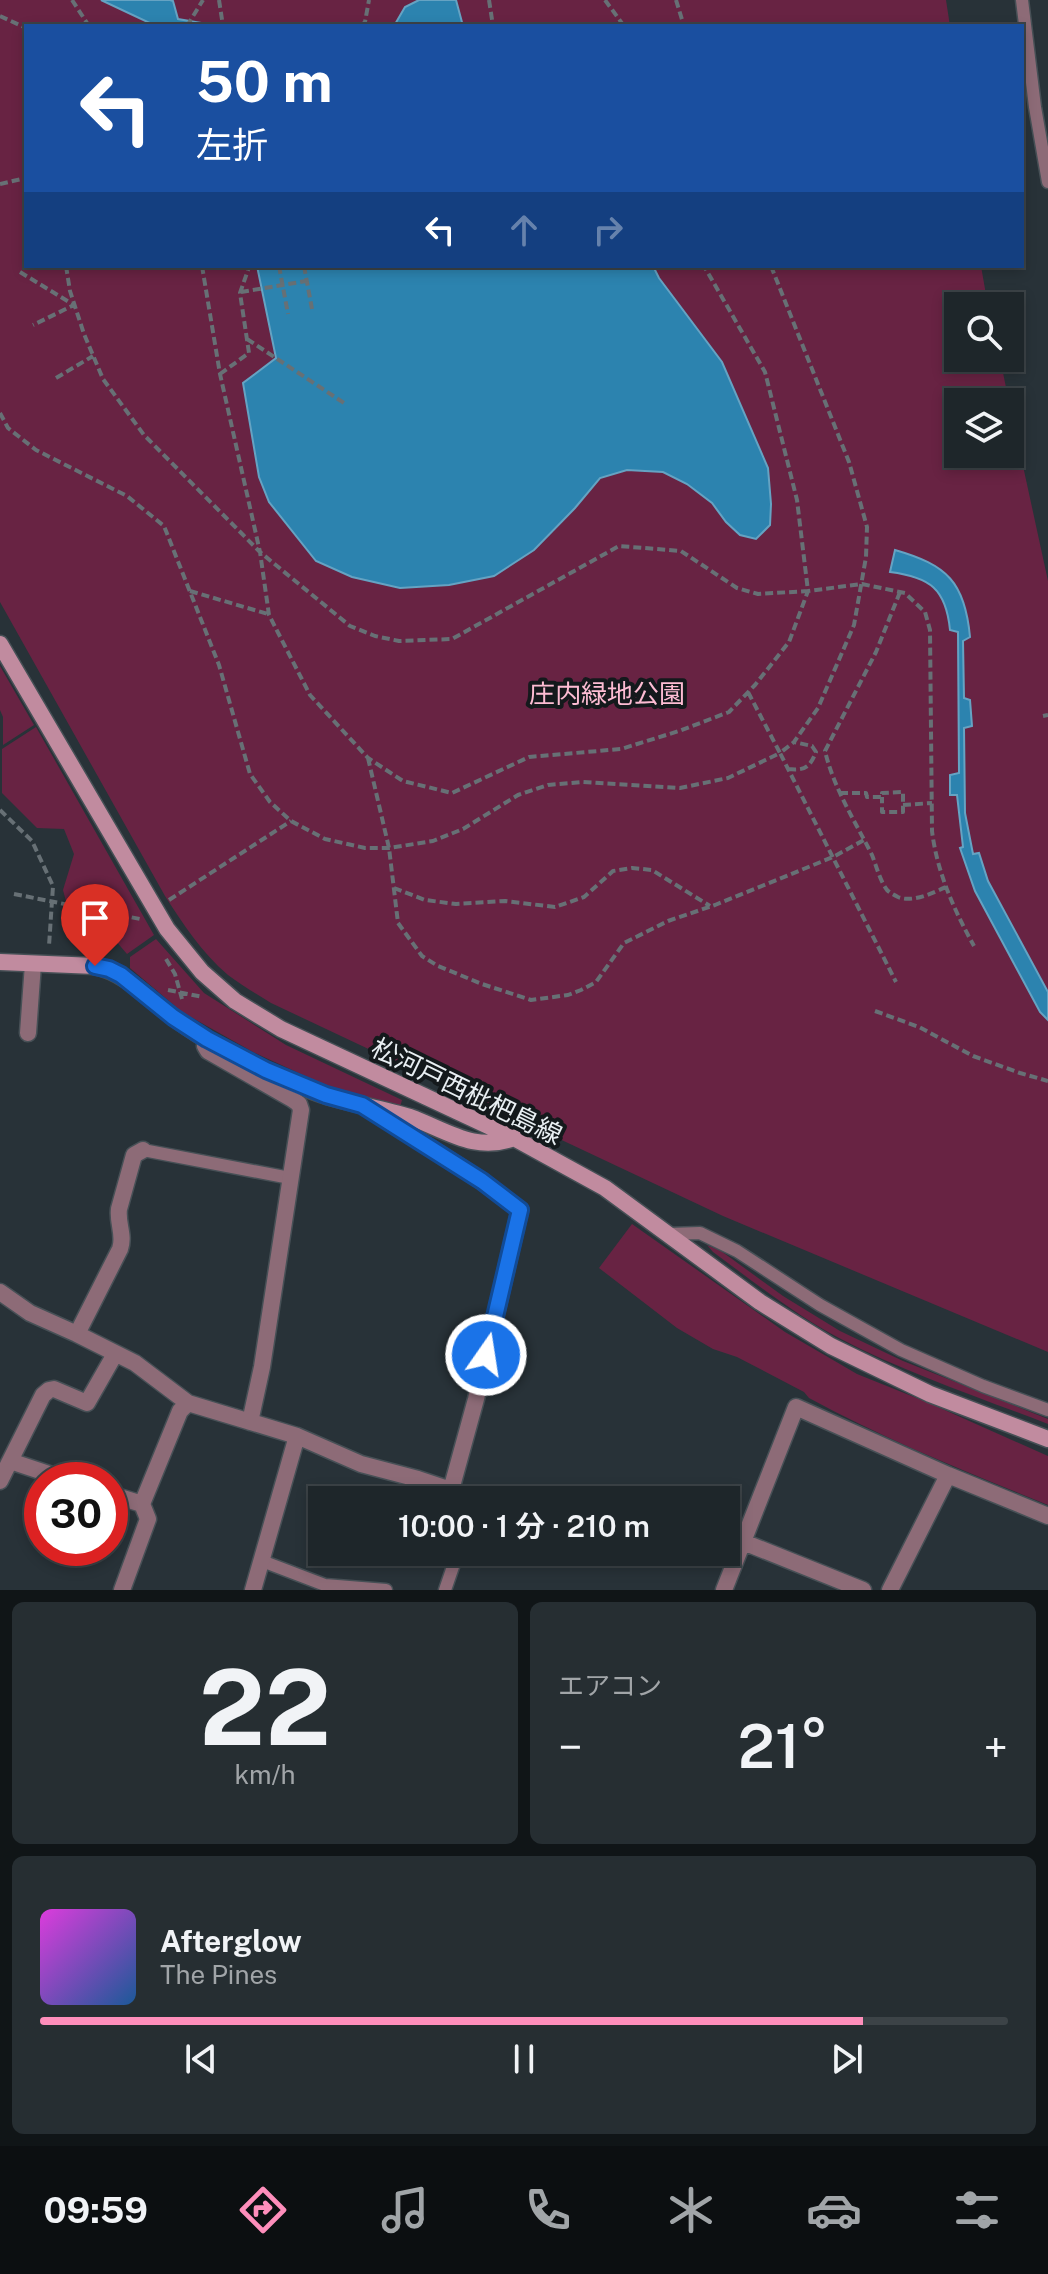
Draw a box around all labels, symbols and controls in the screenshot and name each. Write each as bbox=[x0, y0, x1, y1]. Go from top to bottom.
text: 50 m bbox=[196, 49, 333, 115]
icon: left bbox=[64, 56, 168, 160]
text: 左折 bbox=[196, 124, 268, 166]
icon: left bbox=[418, 208, 462, 252]
icon: ahead bbox=[502, 208, 546, 252]
icon: right bbox=[586, 208, 630, 252]
map controls bbox=[944, 292, 1024, 468]
button: search bbox=[944, 292, 1024, 372]
button: layers bbox=[944, 388, 1024, 468]
park label: 庄内緑地公園 bbox=[529, 678, 685, 709]
pin bbox=[61, 884, 129, 966]
icon: arrive bbox=[73, 896, 117, 940]
street label: 松河戸西枇杷島線 bbox=[367, 1031, 567, 1151]
position arrow bbox=[444, 1313, 528, 1397]
speed limit sign: 30 bbox=[24, 1462, 128, 1566]
text: 10:00 · 1 分 · 210 m bbox=[398, 1508, 650, 1544]
text: 22 bbox=[199, 1646, 331, 1768]
text: エアコン bbox=[558, 1670, 662, 1701]
text: 21° bbox=[738, 1711, 828, 1782]
text: − bbox=[558, 1721, 582, 1773]
text: + bbox=[984, 1721, 1008, 1773]
text: km/h bbox=[234, 1759, 296, 1790]
text: Afterglow bbox=[160, 1923, 302, 1959]
text: The Pines bbox=[160, 1959, 277, 1990]
icon: previous bbox=[179, 2037, 223, 2081]
icon: pause bbox=[502, 2037, 546, 2081]
icon: next bbox=[825, 2037, 869, 2081]
icon: directions bbox=[235, 2182, 291, 2238]
icon: music bbox=[377, 2182, 433, 2238]
icon: phone bbox=[520, 2182, 576, 2238]
icon: climate bbox=[663, 2182, 719, 2238]
icon: car bbox=[806, 2182, 862, 2238]
icon: filters bbox=[949, 2182, 1005, 2238]
text: 09:59 bbox=[43, 2189, 148, 2231]

